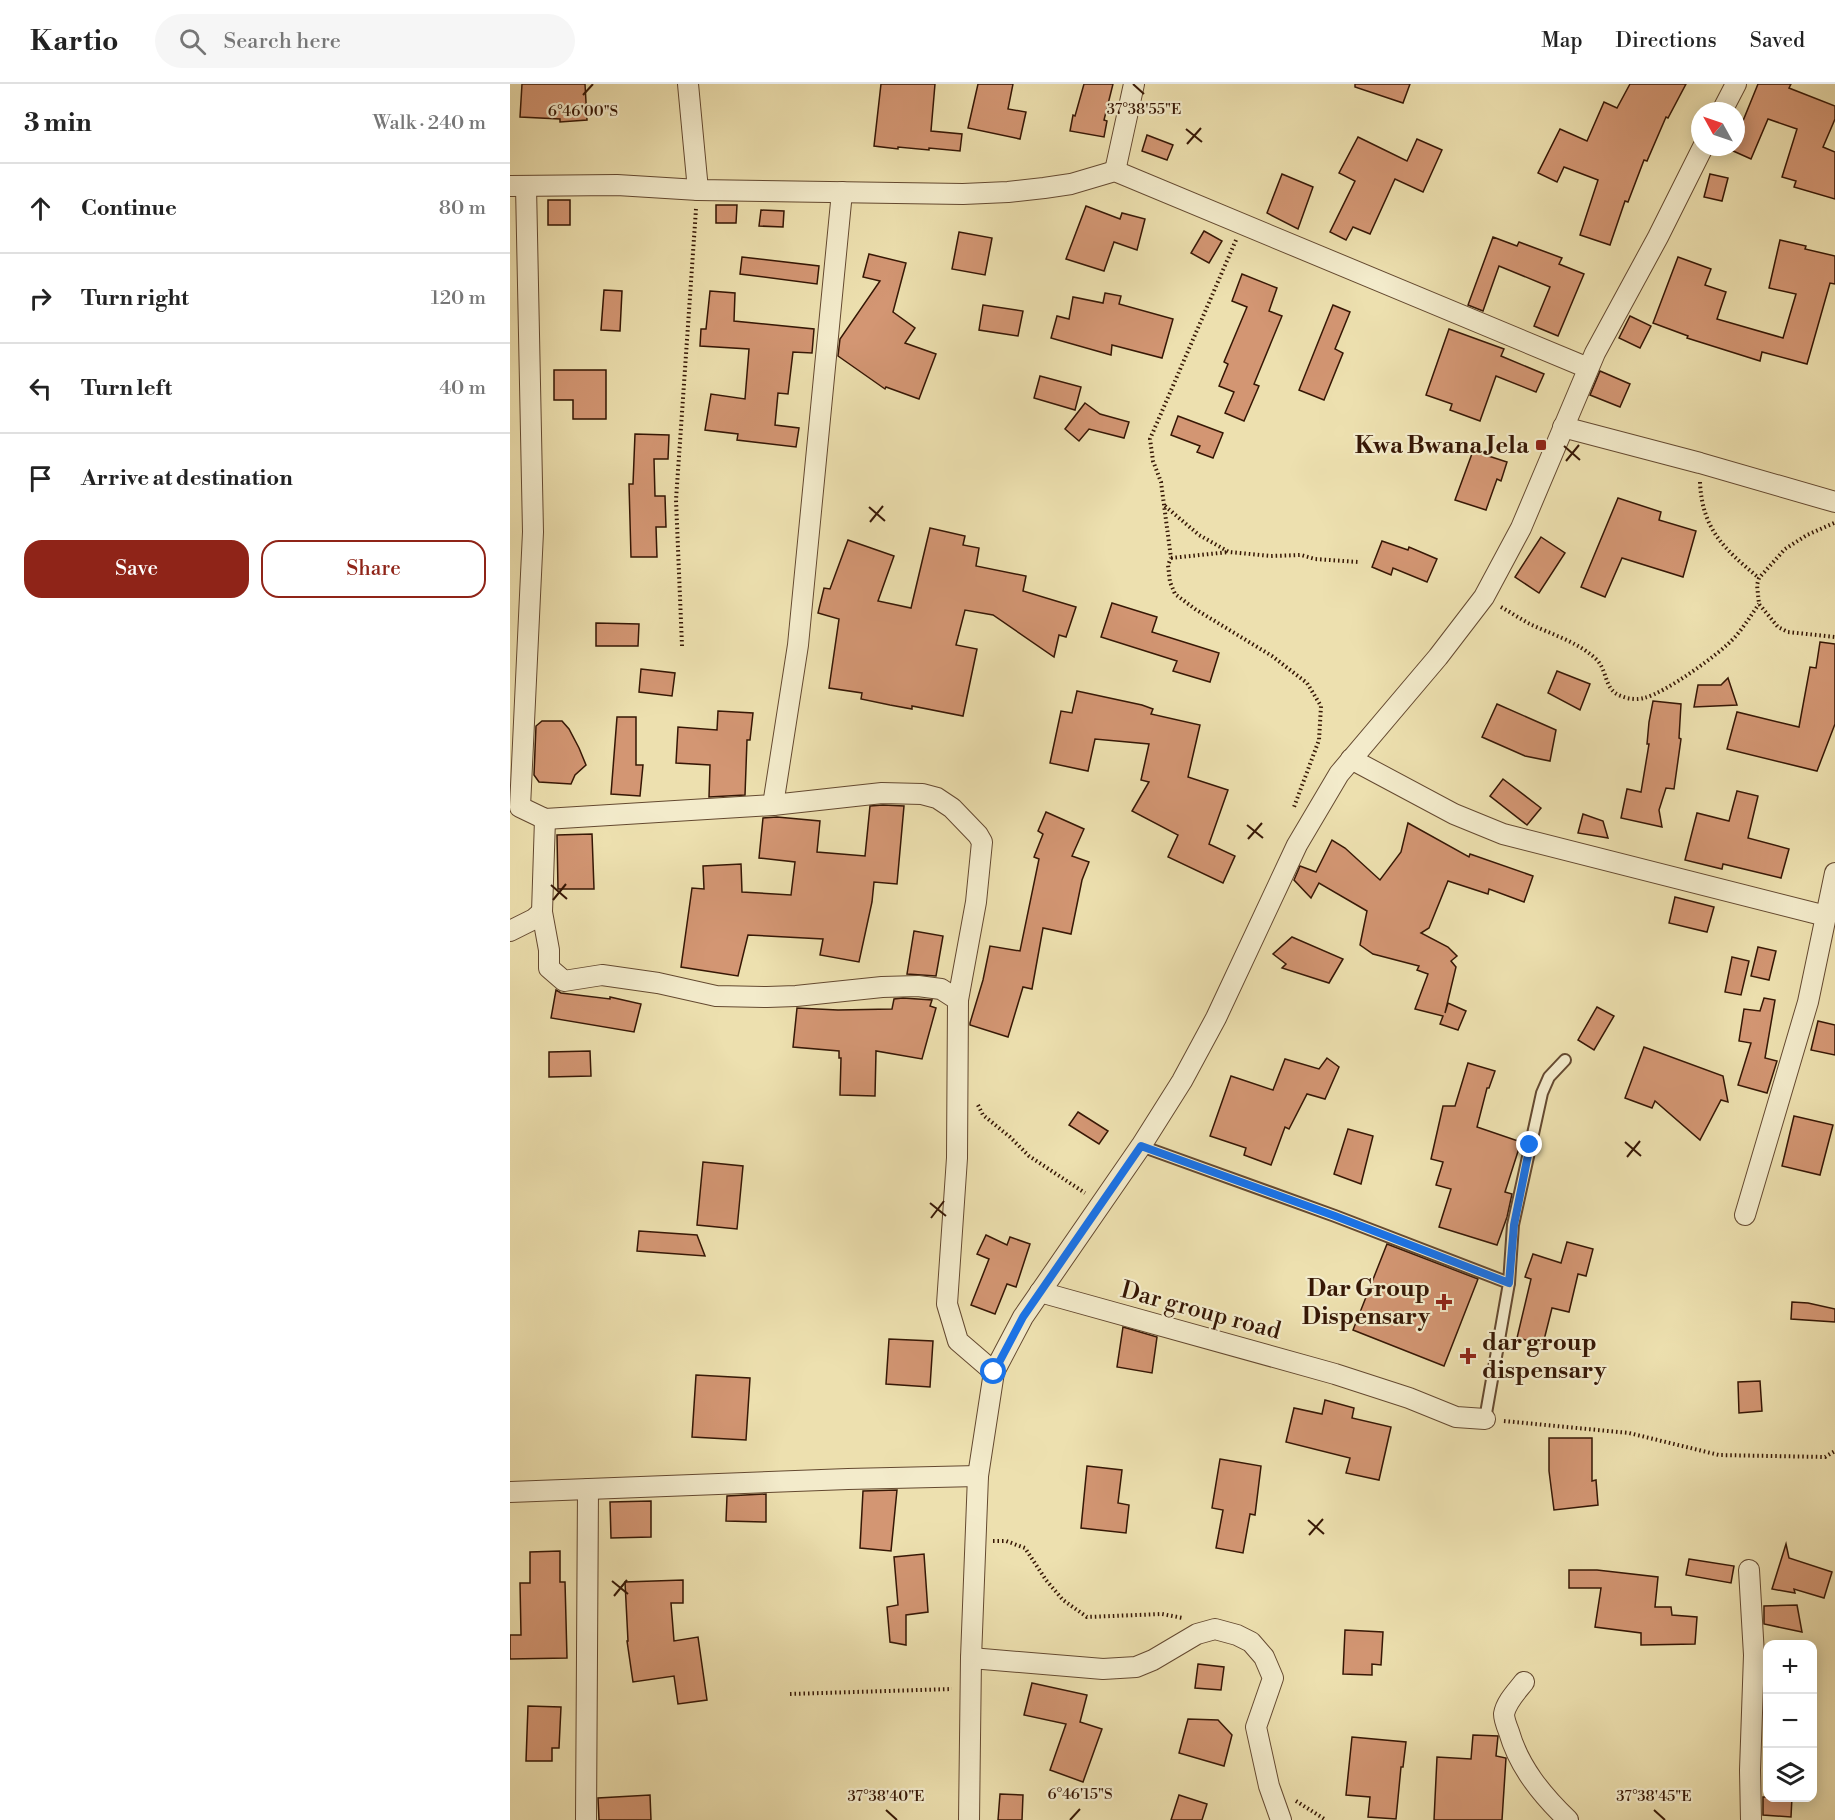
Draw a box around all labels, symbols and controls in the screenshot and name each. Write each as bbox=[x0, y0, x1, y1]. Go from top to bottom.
search box bbox=[155, 14, 575, 68]
text: Kartio bbox=[30, 24, 119, 59]
icon: search bbox=[176, 25, 209, 58]
text: Search here bbox=[224, 28, 341, 55]
text: Map bbox=[1541, 28, 1583, 54]
text: Directions bbox=[1616, 28, 1717, 54]
text: Saved bbox=[1750, 28, 1805, 54]
text: 37°38'55"E bbox=[1107, 100, 1181, 119]
text: 6°46'00"S bbox=[548, 102, 618, 121]
north arrow bbox=[1691, 102, 1745, 156]
text: 3 min bbox=[24, 107, 92, 139]
text: Walk · 240 m bbox=[373, 111, 486, 136]
icon: ahead bbox=[24, 192, 57, 225]
text: Continue bbox=[81, 195, 177, 222]
text: 80 m bbox=[439, 196, 486, 221]
icon: right bbox=[24, 282, 57, 315]
text: Turn right bbox=[81, 285, 189, 312]
text: 120 m bbox=[431, 286, 486, 311]
icon: left bbox=[24, 372, 57, 405]
text: Turn left bbox=[81, 375, 172, 402]
text: 40 m bbox=[439, 376, 486, 401]
place label: Kwa Bwana Jela bbox=[1355, 431, 1530, 461]
marker: Kwa Bwana Jela bbox=[1534, 438, 1548, 452]
icon: arrive bbox=[24, 462, 57, 495]
text: Arrive at destination bbox=[81, 465, 293, 492]
button: Save bbox=[24, 540, 249, 598]
button: Share bbox=[261, 540, 486, 598]
route end bbox=[1516, 1131, 1542, 1157]
place label: Dar Group Dispensary bbox=[1302, 1274, 1431, 1332]
street label: Dar group road bbox=[1117, 1275, 1284, 1347]
marker: Dar Group Dispensary bbox=[1435, 1293, 1453, 1311]
place label: dar group dispensary bbox=[1482, 1328, 1607, 1386]
marker: dar group dispensary bbox=[1459, 1347, 1477, 1365]
route start bbox=[980, 1358, 1006, 1384]
map controls bbox=[1763, 1640, 1817, 1802]
button: + bbox=[1763, 1640, 1817, 1694]
button: − bbox=[1763, 1694, 1817, 1748]
button: layers bbox=[1763, 1748, 1817, 1802]
text: 6°46'15"S bbox=[1047, 1785, 1113, 1804]
text: 37°38'40"E bbox=[848, 1787, 924, 1806]
text: 37°38'45"E bbox=[1616, 1787, 1692, 1806]

